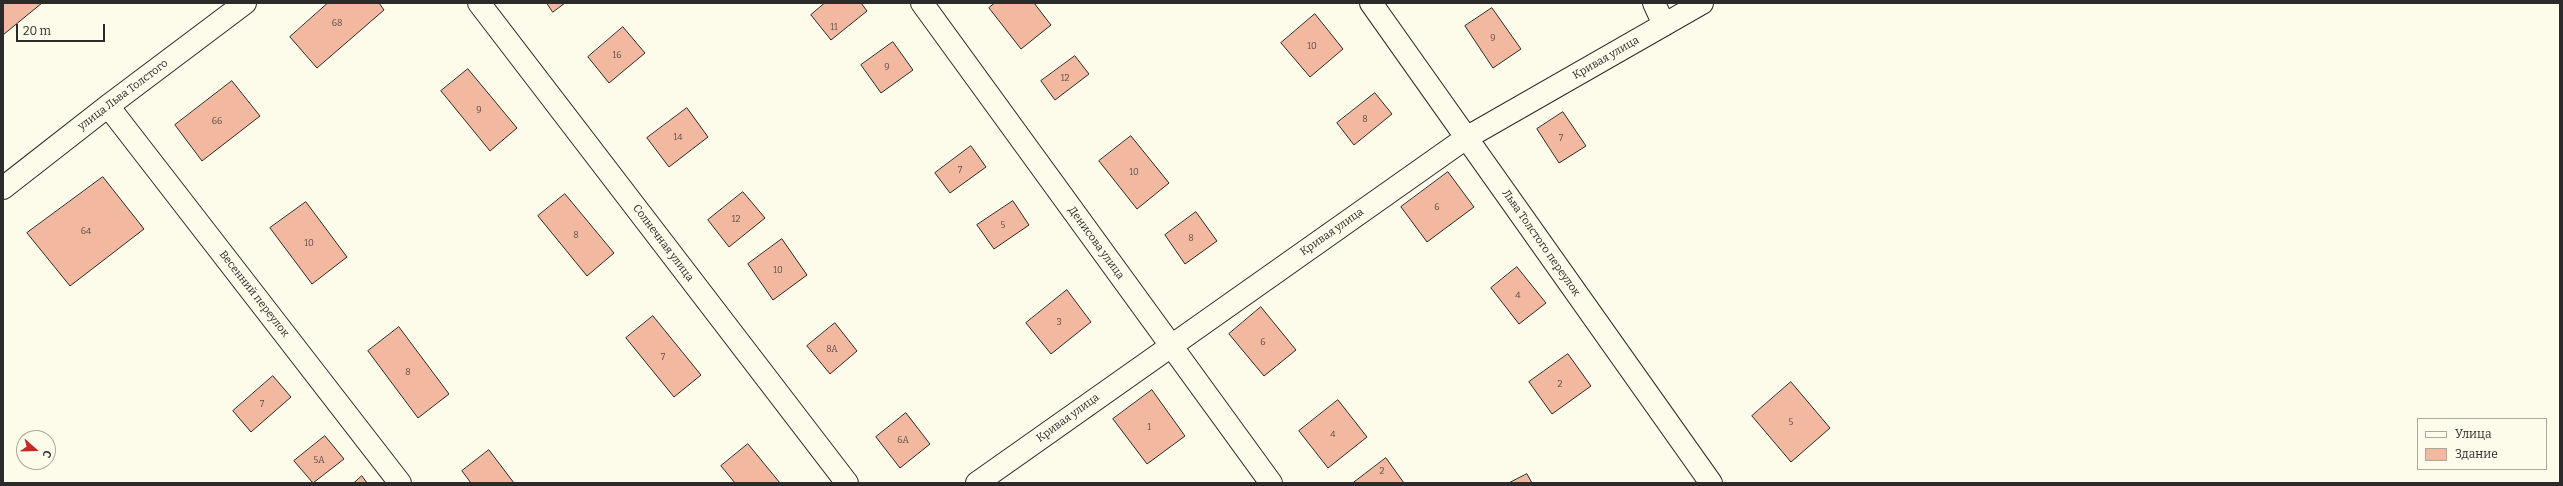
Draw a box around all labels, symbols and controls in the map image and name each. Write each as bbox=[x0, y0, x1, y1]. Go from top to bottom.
scale bar bbox=[18, 16, 107, 42]
house number: 68 bbox=[332, 18, 342, 28]
house number: 11 bbox=[830, 22, 838, 32]
text: 20 m bbox=[23, 24, 51, 38]
house number: 9 bbox=[1490, 33, 1496, 43]
street label: Кривая улица bbox=[1570, 34, 1642, 82]
house number: 10 bbox=[1307, 41, 1317, 51]
house number: 16 bbox=[613, 50, 621, 60]
street label: улица Льва Толстого bbox=[75, 57, 171, 133]
house number: 9 bbox=[884, 62, 890, 72]
house number: 12 bbox=[1061, 73, 1069, 83]
house number: 9 bbox=[476, 105, 482, 115]
house number: 8 bbox=[1362, 114, 1368, 124]
house number: 66 bbox=[212, 116, 222, 126]
house number: 14 bbox=[674, 132, 682, 142]
house number: 7 bbox=[1559, 133, 1563, 143]
house number: 7 bbox=[958, 165, 962, 175]
house number: 10 bbox=[1129, 167, 1139, 177]
street label: Льва Толстого переулок bbox=[1499, 187, 1583, 299]
street label: Солнечная улица bbox=[630, 202, 696, 284]
house number: 6 bbox=[1434, 202, 1440, 212]
street label: Денисова улица bbox=[1065, 204, 1127, 282]
street label: Кривая улица bbox=[1298, 205, 1366, 259]
house number: 12 bbox=[732, 214, 740, 224]
house number: 5 bbox=[1001, 220, 1005, 230]
house number: 64 bbox=[81, 226, 91, 236]
house number: 8 bbox=[573, 230, 579, 240]
house number: 8 bbox=[1188, 233, 1194, 243]
house number: 10 bbox=[304, 238, 314, 248]
street label: Весенний переулок bbox=[216, 248, 292, 340]
house number: 10 bbox=[773, 265, 783, 275]
house number: 4 bbox=[1515, 290, 1521, 300]
house number: 3 bbox=[1056, 317, 1062, 327]
house number: 6 bbox=[1260, 337, 1266, 347]
house number: 8А bbox=[826, 344, 838, 354]
house number: 7 bbox=[661, 352, 665, 362]
house number: 8 bbox=[405, 367, 411, 377]
house number: 2 bbox=[1558, 379, 1562, 389]
street label: Кривая улица bbox=[1034, 391, 1102, 445]
house number: 7 bbox=[260, 399, 264, 409]
house number: 5 bbox=[1789, 417, 1793, 427]
legend bbox=[2417, 418, 2547, 470]
house number: 1 bbox=[1147, 422, 1151, 432]
text: Улица bbox=[2455, 427, 2491, 441]
house number: 4 bbox=[1330, 429, 1336, 439]
north arrow bbox=[16, 430, 56, 470]
house number: 6А bbox=[897, 435, 909, 445]
text: Здание bbox=[2455, 447, 2498, 461]
text: С bbox=[40, 448, 54, 459]
house number: 5А bbox=[313, 455, 325, 465]
house number: 2 bbox=[1380, 466, 1384, 476]

